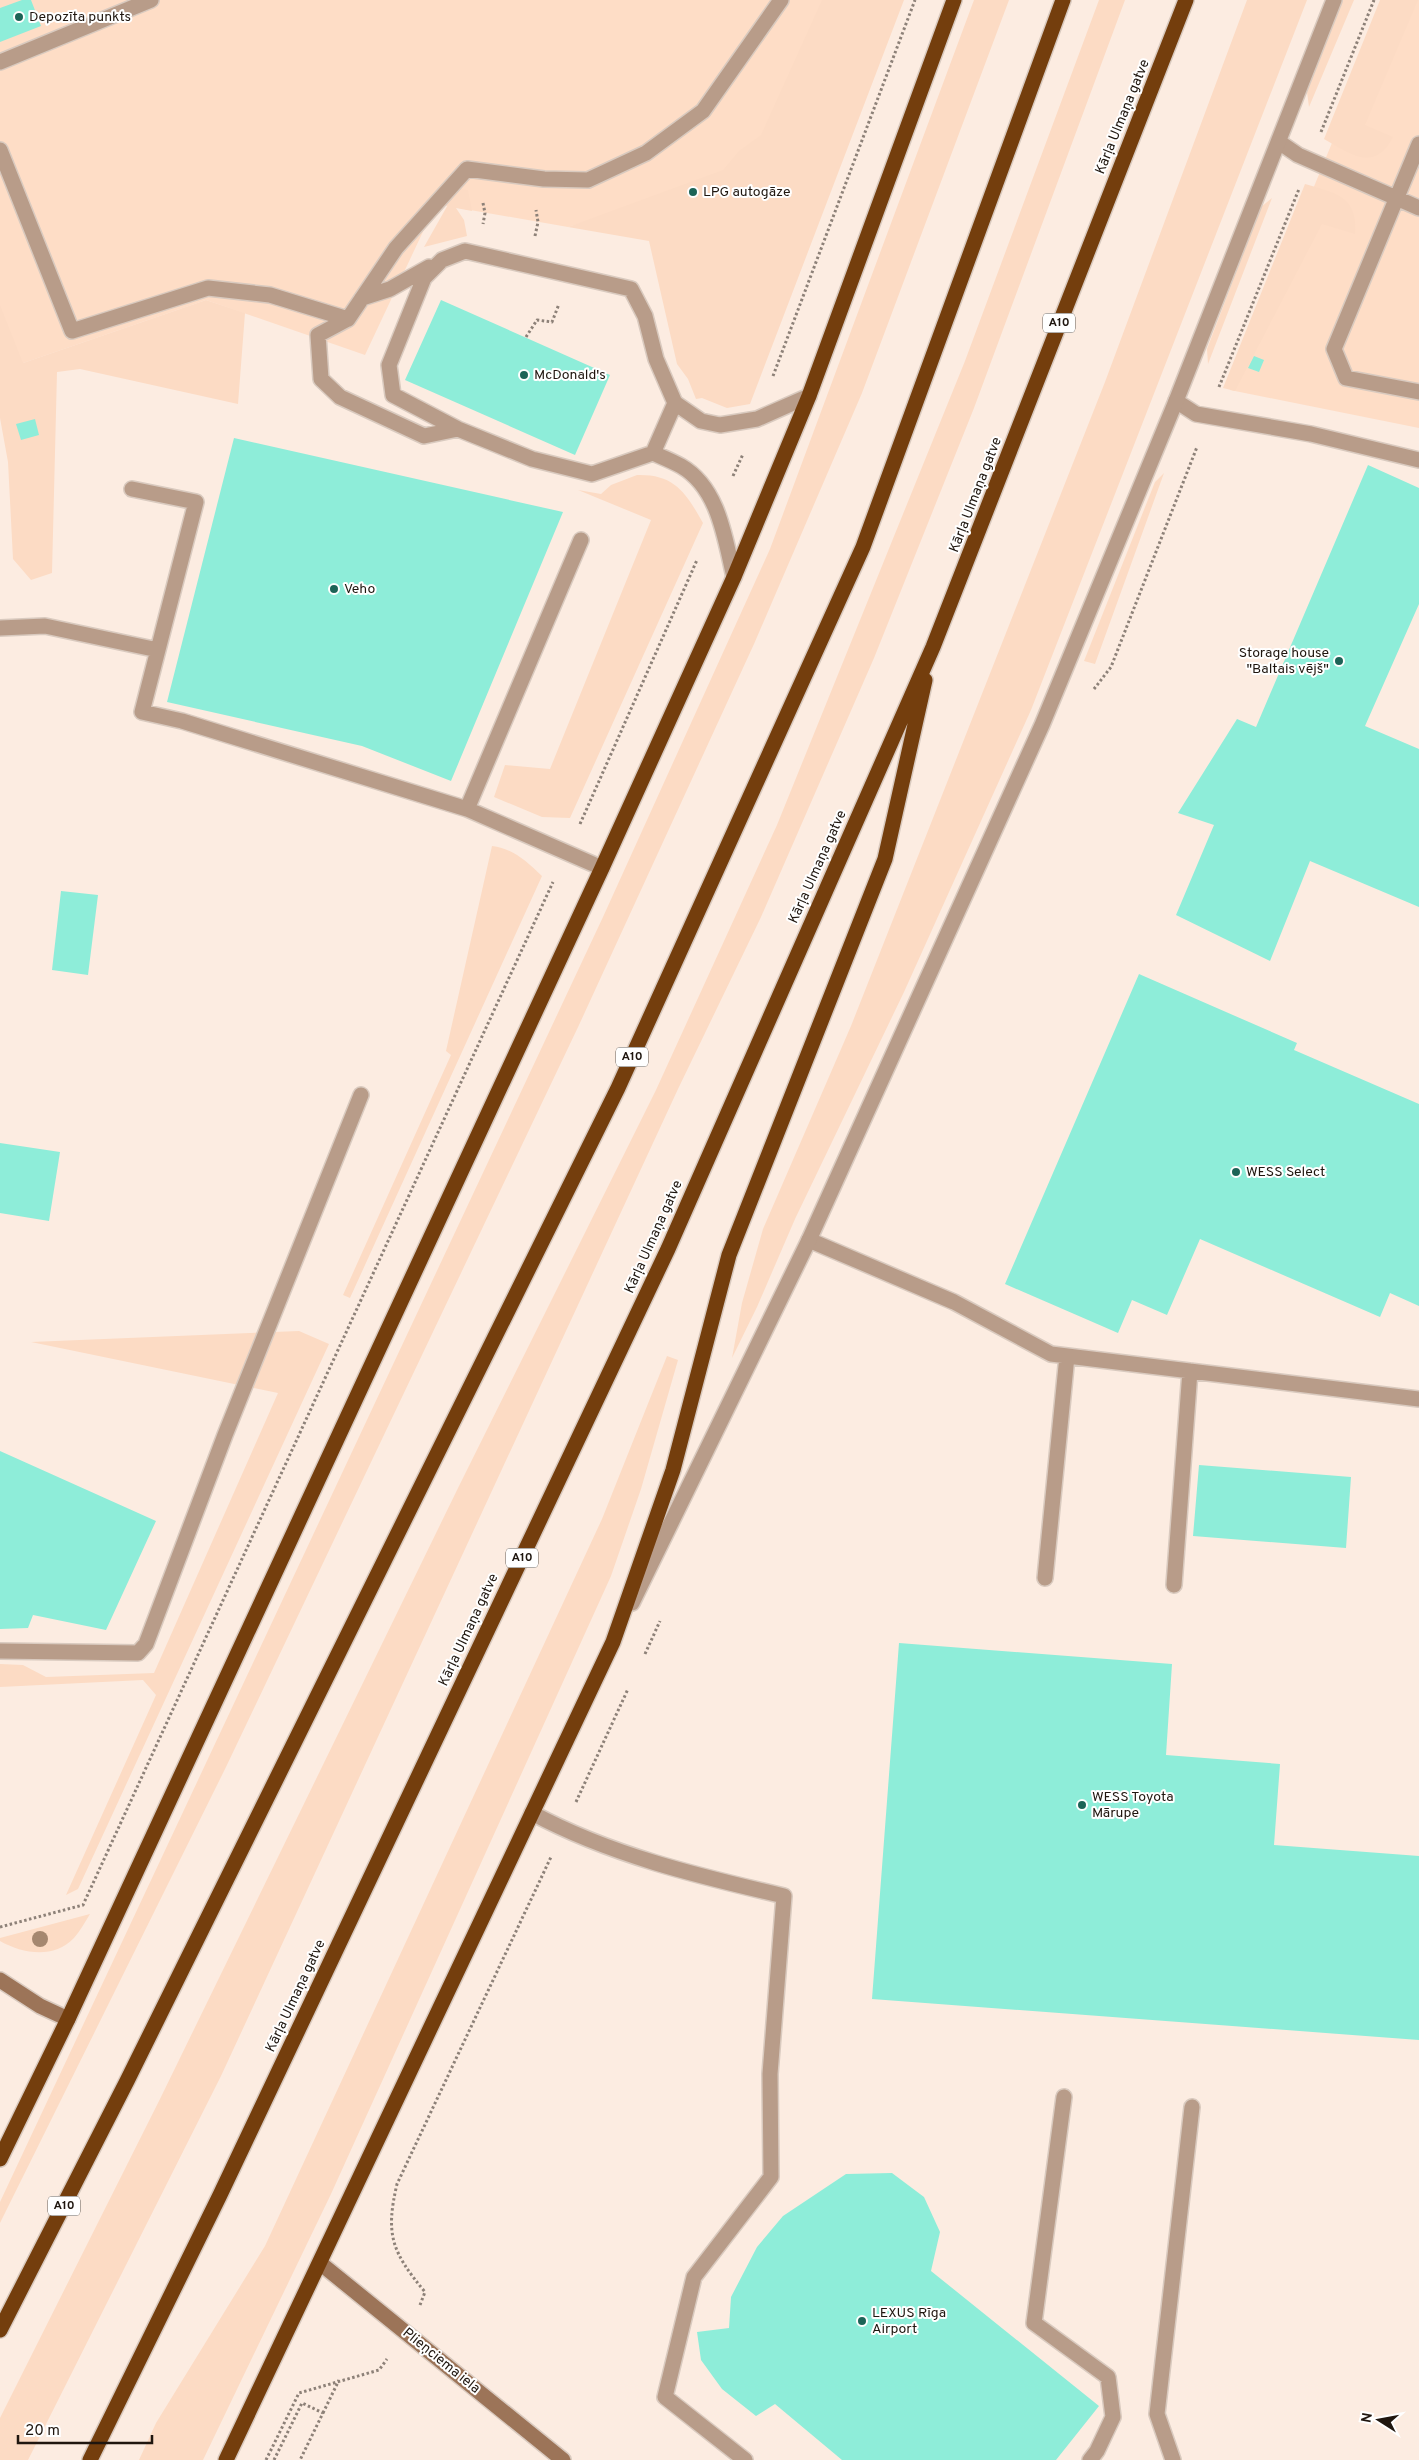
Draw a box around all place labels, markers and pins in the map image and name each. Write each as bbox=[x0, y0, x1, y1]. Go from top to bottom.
place label: Depozīta punkts bbox=[29, 9, 131, 26]
marker: Depozīta punkts bbox=[13, 11, 25, 23]
place label: LPG autogāze bbox=[703, 184, 791, 201]
marker: LPG autogāze bbox=[687, 186, 699, 198]
place label: McDonald's bbox=[534, 367, 606, 384]
marker: McDonald's bbox=[518, 369, 530, 381]
place label: Veho bbox=[344, 581, 375, 598]
marker: Veho bbox=[328, 583, 340, 595]
place label: Storage house "Baltais vējš" bbox=[1239, 645, 1329, 678]
marker: Storage house "Baltais vējš" bbox=[1333, 655, 1345, 667]
place label: WESS Select bbox=[1246, 1164, 1325, 1181]
marker: WESS Select bbox=[1230, 1166, 1242, 1178]
place label: WESS Toyota Mārupe bbox=[1092, 1789, 1174, 1822]
marker: WESS Toyota Mārupe bbox=[1076, 1799, 1088, 1811]
place label: LEXUS Rīga Airport bbox=[872, 2305, 946, 2338]
marker: LEXUS Rīga Airport bbox=[856, 2315, 868, 2327]

